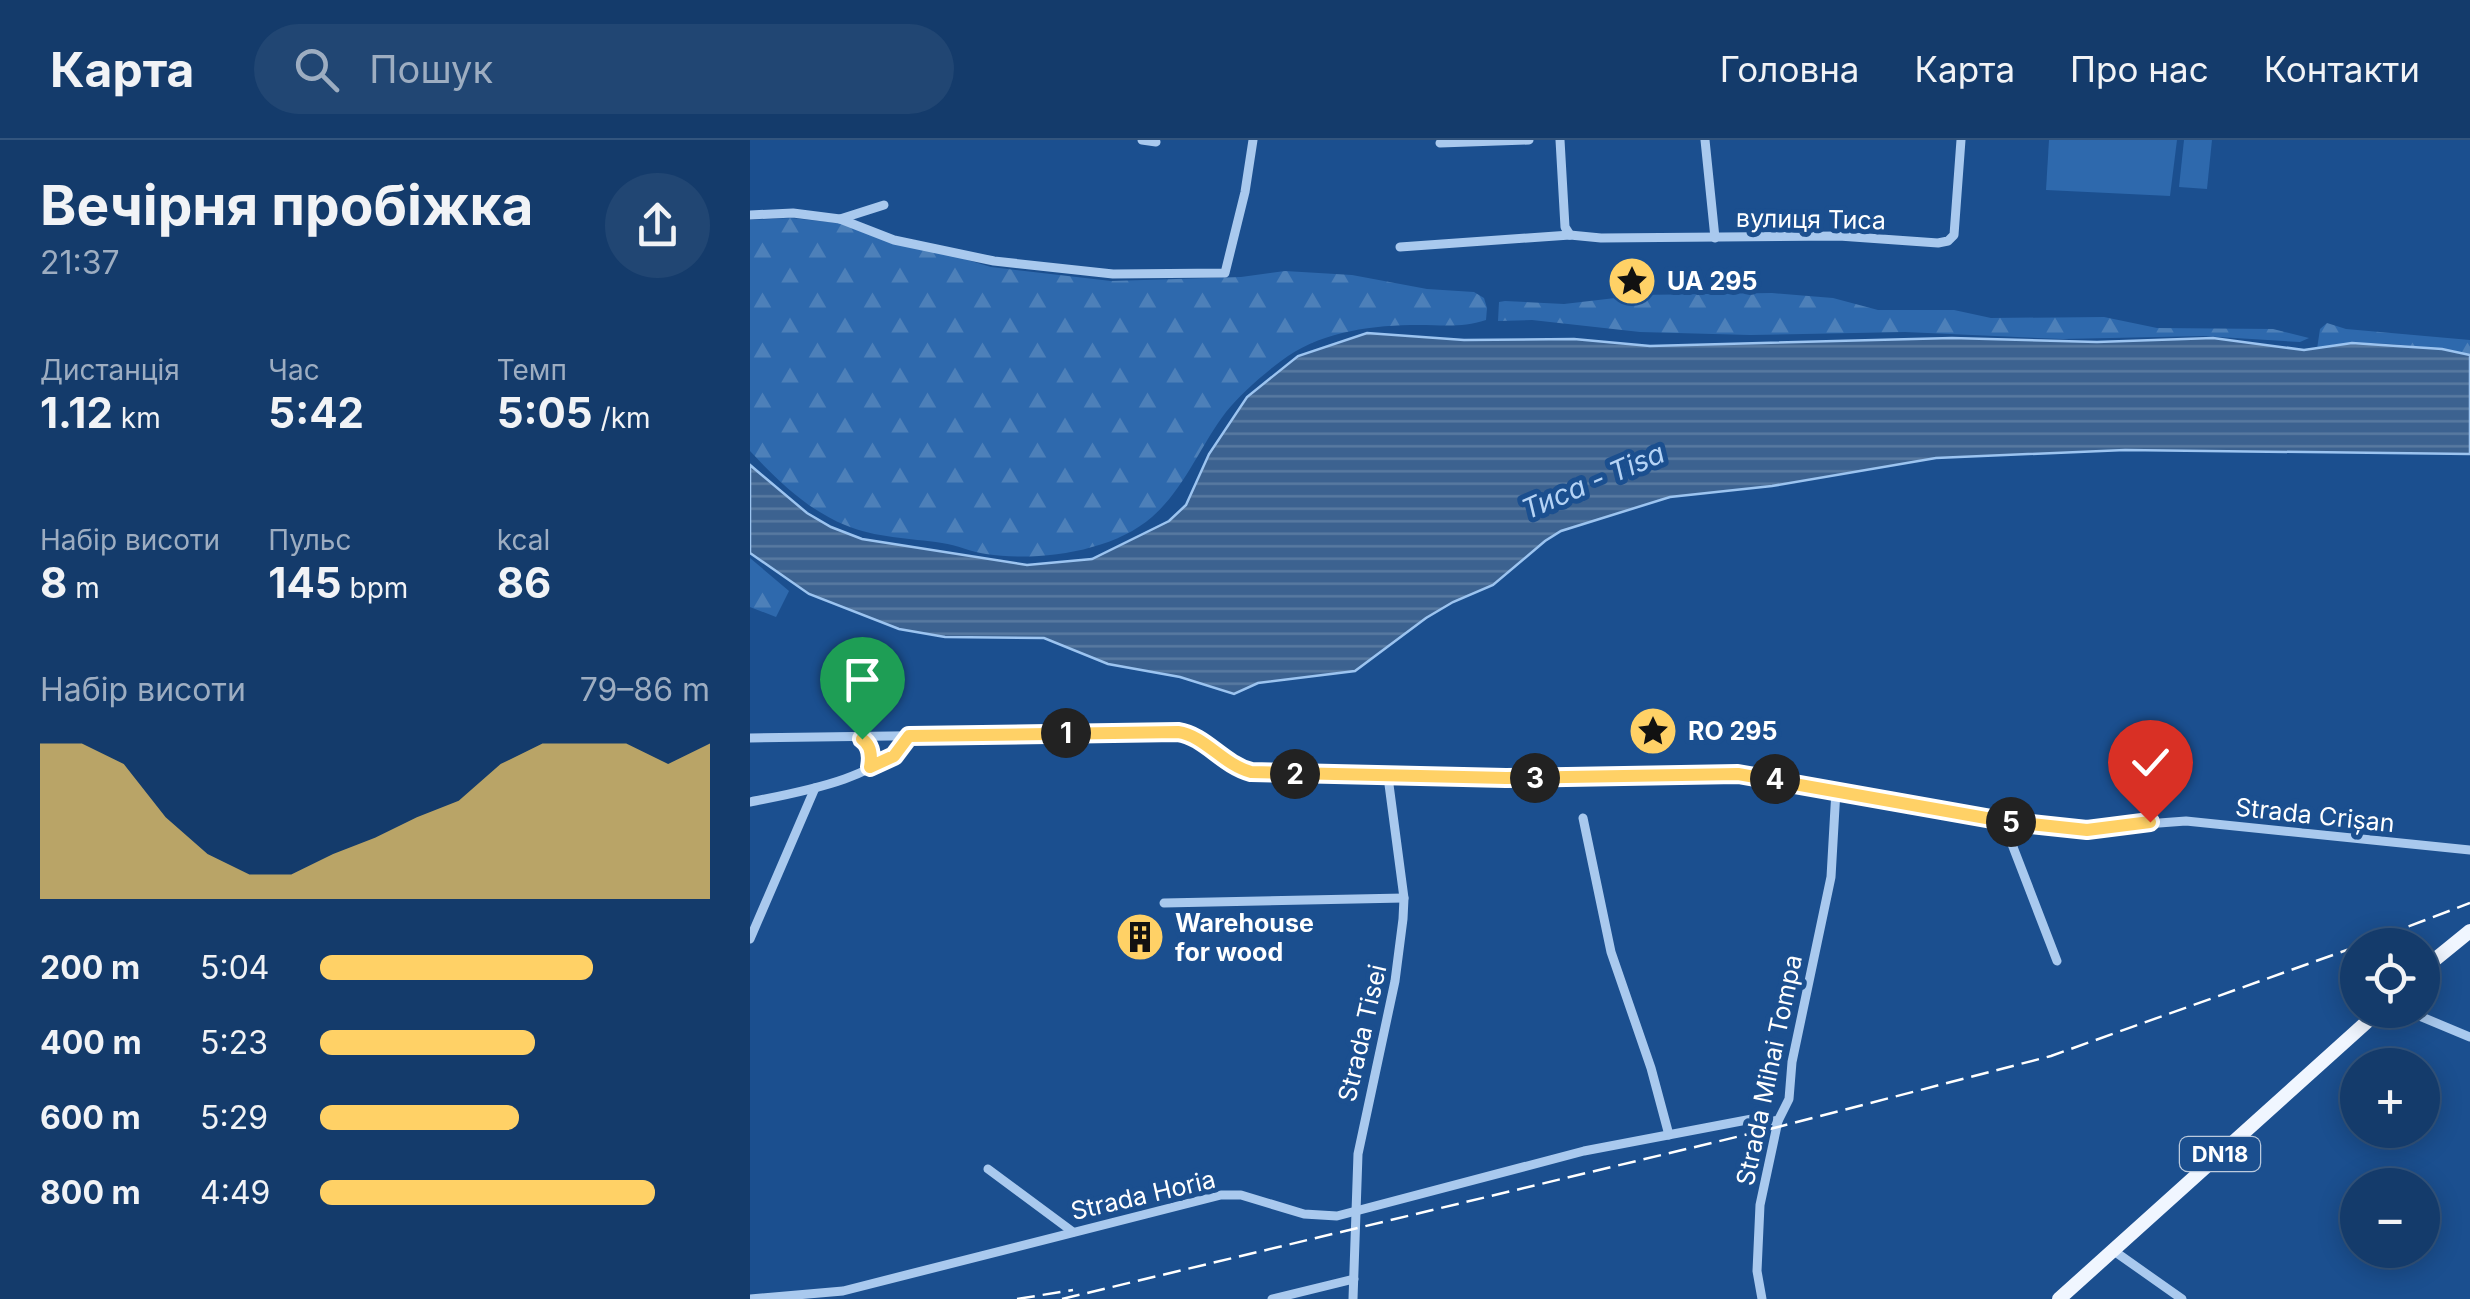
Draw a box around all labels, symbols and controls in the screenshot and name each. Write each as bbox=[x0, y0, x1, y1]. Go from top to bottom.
search box bbox=[254, 24, 954, 114]
text: Карта bbox=[50, 40, 194, 99]
icon: search bbox=[289, 42, 344, 97]
text: Пошук bbox=[369, 46, 493, 92]
text: Головна bbox=[1720, 48, 1860, 90]
text: Карта bbox=[1915, 48, 2015, 90]
text: Про нас bbox=[2070, 48, 2209, 90]
text: Контакти bbox=[2264, 48, 2420, 90]
text: Вечірня пробіжка bbox=[40, 172, 534, 238]
button: share bbox=[605, 173, 710, 278]
street label: вулиця Тиса bbox=[1736, 203, 1886, 235]
text: 21:37 bbox=[40, 243, 120, 282]
place icon: UA 295 bbox=[1606, 255, 1658, 307]
place label: UA 295 bbox=[1667, 266, 1757, 296]
text: Дистанція bbox=[40, 353, 180, 387]
text: Час bbox=[268, 353, 320, 387]
text: Темп bbox=[497, 353, 567, 387]
text: 1.12 bbox=[40, 387, 113, 438]
text: 5:42 bbox=[268, 387, 364, 438]
text: 5:05 bbox=[497, 387, 593, 438]
text: km bbox=[113, 401, 161, 435]
text: /km bbox=[593, 401, 651, 435]
water label: Тиса - Tisa bbox=[1516, 436, 1670, 526]
text: Набір висоти bbox=[40, 523, 220, 557]
text: Пульс bbox=[268, 523, 351, 557]
text: kcal bbox=[497, 523, 550, 557]
text: 8 bbox=[40, 557, 67, 608]
text: 145 bbox=[268, 557, 342, 608]
text: 86 bbox=[497, 557, 551, 608]
text: m bbox=[67, 571, 100, 605]
text: bpm bbox=[342, 571, 408, 605]
pin bbox=[820, 637, 905, 740]
icon: arrive bbox=[835, 652, 890, 707]
text: Набір висоти bbox=[40, 670, 246, 709]
text: 79–86 m bbox=[580, 670, 710, 709]
place icon: RO 295 bbox=[1627, 705, 1679, 757]
pin: 1 bbox=[1041, 708, 1091, 758]
text: 1 bbox=[1060, 716, 1072, 750]
place label: RO 295 bbox=[1688, 716, 1778, 746]
pin bbox=[2108, 720, 2193, 823]
icon: check bbox=[2123, 735, 2178, 790]
pin: 2 bbox=[1270, 749, 1320, 799]
pin: 3 bbox=[1510, 753, 1560, 803]
pin: 4 bbox=[1750, 754, 1800, 804]
text: 2 bbox=[1286, 757, 1304, 791]
text: 3 bbox=[1526, 761, 1544, 795]
text: 4 bbox=[1766, 762, 1784, 796]
street label: Strada Crișan bbox=[2234, 792, 2396, 838]
pin: 5 bbox=[1986, 797, 2036, 847]
text: 5 bbox=[2002, 805, 2020, 839]
place label: Warehouse for wood bbox=[1175, 908, 1314, 967]
building icon: Warehouse for wood bbox=[1114, 911, 1166, 963]
map controls bbox=[2340, 928, 2440, 1268]
button: locate bbox=[2340, 928, 2440, 1028]
text: 200 m bbox=[40, 948, 140, 987]
text: 5:04 bbox=[200, 948, 270, 987]
street label: Strada Mihai Tompa bbox=[1730, 952, 1808, 1188]
street label: Strada Tisei bbox=[1332, 961, 1392, 1105]
text: 400 m bbox=[40, 1023, 142, 1062]
text: 5:23 bbox=[200, 1023, 268, 1062]
button: + bbox=[2340, 1048, 2440, 1148]
text: 600 m bbox=[40, 1098, 141, 1137]
text: 5:29 bbox=[200, 1098, 268, 1137]
road number: DN18 bbox=[2180, 1137, 2260, 1171]
street label: Strada Horia bbox=[1068, 1164, 1218, 1226]
button: − bbox=[2340, 1168, 2440, 1268]
text: 800 m bbox=[40, 1173, 141, 1212]
text: 4:49 bbox=[200, 1173, 270, 1212]

